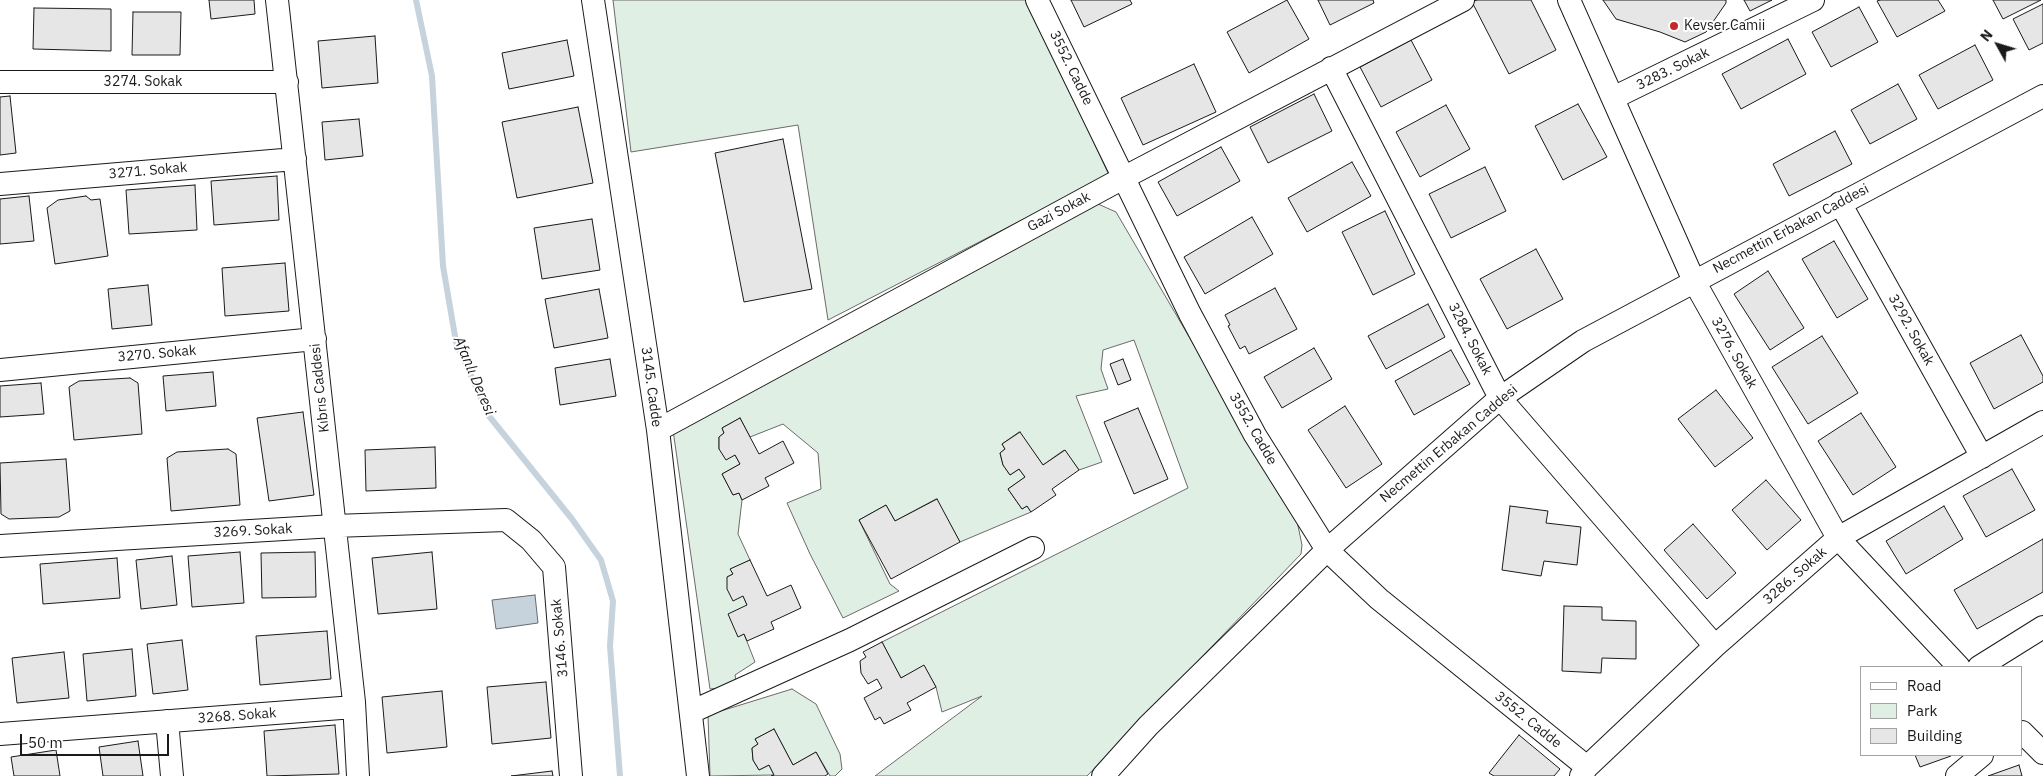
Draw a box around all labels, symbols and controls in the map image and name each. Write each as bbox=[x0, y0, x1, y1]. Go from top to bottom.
place label: Kevser Camii bbox=[1684, 18, 1765, 34]
marker: Kevser Camii bbox=[1668, 20, 1680, 32]
north arrow bbox=[1973, 20, 2023, 70]
text: N bbox=[1976, 26, 1997, 45]
street label: 3552. Cadde bbox=[1046, 28, 1096, 108]
street label: 3283. Sokak bbox=[1634, 44, 1712, 94]
street label: 3274. Sokak bbox=[104, 74, 182, 90]
street label: 3271. Sokak bbox=[108, 159, 188, 183]
street label: Necmettin Erbakan Caddesi bbox=[1710, 181, 1872, 277]
street label: Gazi Sokak bbox=[1025, 188, 1093, 236]
street label: 3292. Sokak bbox=[1885, 291, 1937, 369]
street label: 3284. Sokak bbox=[1445, 300, 1495, 378]
street label: 3276. Sokak bbox=[1708, 314, 1760, 392]
water label: Afanlı Deresi bbox=[449, 334, 499, 418]
street label: 3270. Sokak bbox=[117, 342, 197, 366]
street label: Kıbrıs Caddesi bbox=[307, 343, 333, 433]
street label: 3145. Cadde bbox=[637, 346, 665, 428]
street label: Necmettin Erbakan Caddesi bbox=[1377, 382, 1521, 506]
street label: 3552. Cadde bbox=[1226, 390, 1280, 468]
street label: 3269. Sokak bbox=[213, 521, 293, 541]
street label: 3286. Sokak bbox=[1760, 544, 1830, 608]
street label: 3146. Sokak bbox=[548, 598, 572, 678]
legend bbox=[1860, 666, 2023, 756]
text: Road bbox=[1907, 676, 1942, 695]
street label: 3552. Cadde bbox=[1491, 688, 1565, 752]
text: Park bbox=[1907, 701, 1937, 720]
street label: 3268. Sokak bbox=[197, 705, 277, 727]
scale bar bbox=[22, 724, 171, 756]
text: Building bbox=[1907, 726, 1962, 745]
text: 50 m bbox=[28, 733, 63, 752]

